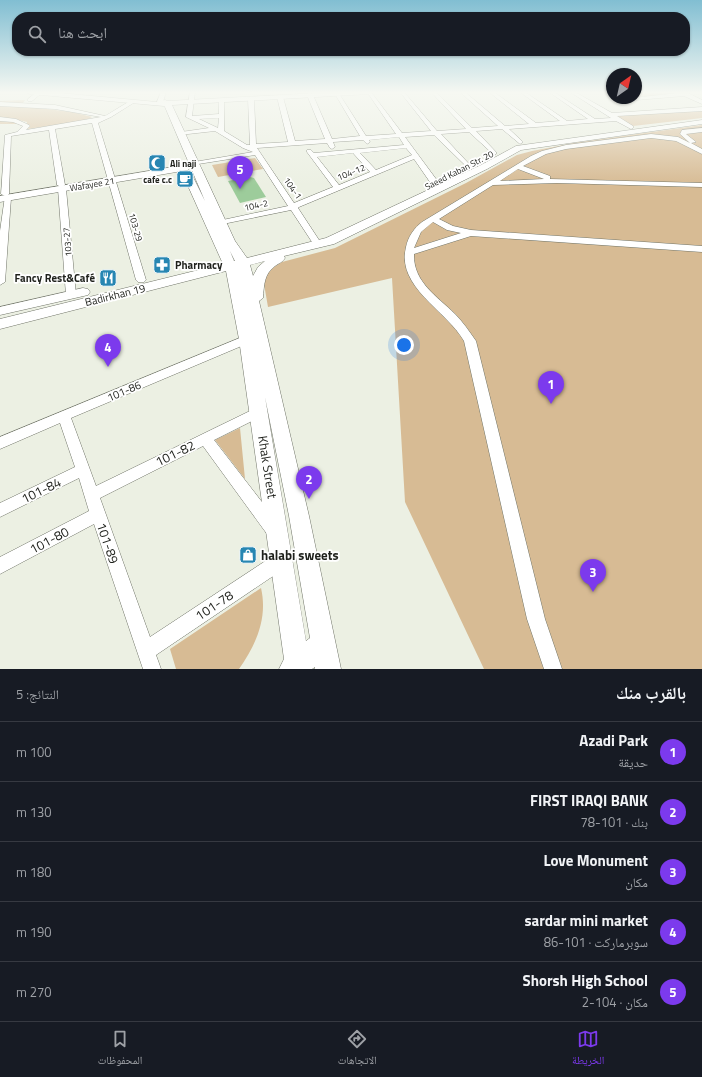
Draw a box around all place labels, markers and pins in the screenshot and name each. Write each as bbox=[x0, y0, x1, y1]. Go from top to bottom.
mosque icon: Ali naji bbox=[147, 153, 167, 173]
pin: 5 bbox=[227, 156, 253, 189]
place label: Ali naji bbox=[170, 157, 196, 170]
cafe icon: cafe c.c bbox=[175, 169, 195, 189]
place label: cafe c.c bbox=[143, 173, 172, 186]
pharmacy icon: Pharmacy bbox=[152, 255, 172, 275]
place label: Pharmacy bbox=[175, 257, 223, 273]
restaurant icon: Fancy Rest&Café bbox=[98, 268, 118, 288]
place label: Fancy Rest&Café bbox=[14, 270, 95, 286]
pin: 4 bbox=[95, 334, 121, 367]
pin: 1 bbox=[538, 371, 564, 404]
pin: 2 bbox=[296, 466, 322, 499]
shop icon: halabi sweets bbox=[238, 545, 258, 565]
place label: halabi sweets bbox=[261, 545, 339, 565]
pin: 3 bbox=[580, 559, 606, 592]

